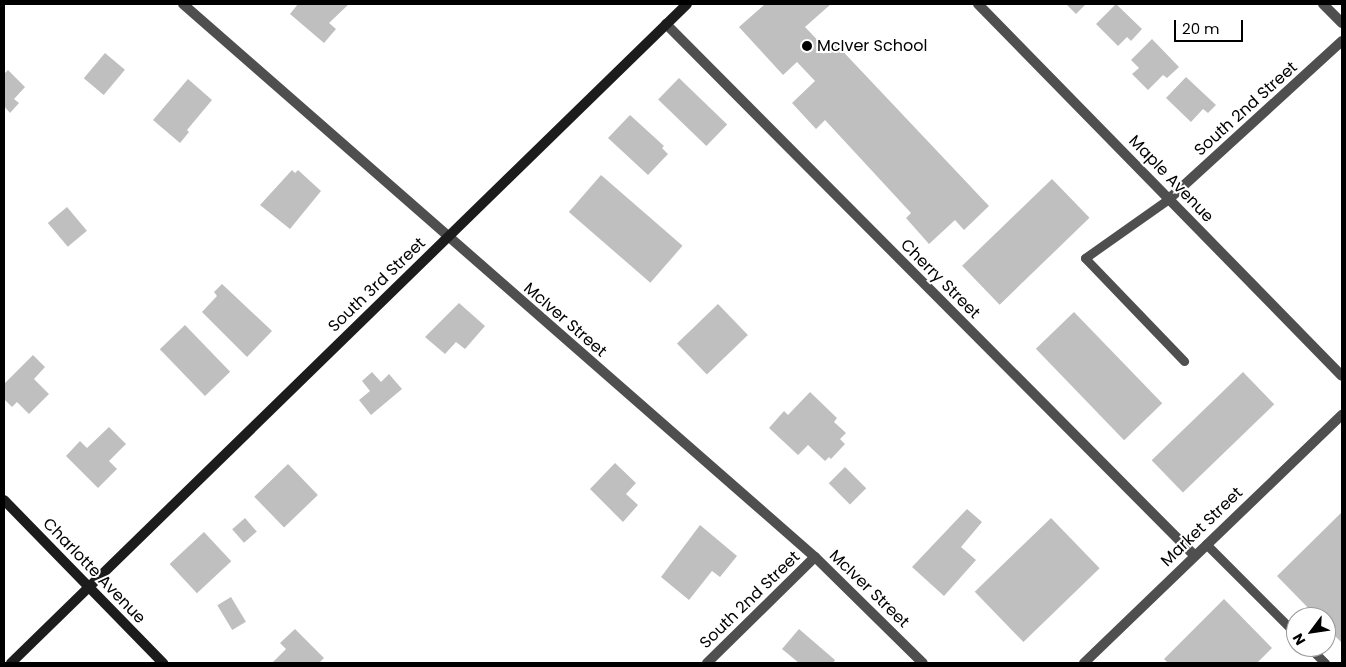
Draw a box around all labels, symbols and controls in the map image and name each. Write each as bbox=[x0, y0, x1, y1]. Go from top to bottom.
scale bar bbox=[1176, 10, 1245, 42]
text: 20 m bbox=[1182, 18, 1220, 39]
place label: McIver School bbox=[817, 36, 927, 56]
marker: McIver School bbox=[801, 40, 813, 52]
street label: South 2nd Street bbox=[1191, 58, 1301, 160]
street label: Maple Avenue bbox=[1125, 131, 1217, 227]
street label: South 3rd Street bbox=[324, 234, 430, 336]
street label: Cherry Street bbox=[896, 235, 984, 323]
street label: McIver Street bbox=[520, 279, 610, 361]
street label: Market Street bbox=[1157, 483, 1247, 571]
street label: Charlotte Avenue bbox=[39, 514, 149, 628]
street label: McIver Street bbox=[825, 546, 913, 632]
street label: South 2nd Street bbox=[696, 547, 804, 653]
north arrow bbox=[1286, 607, 1336, 657]
text: N bbox=[1288, 630, 1310, 649]

